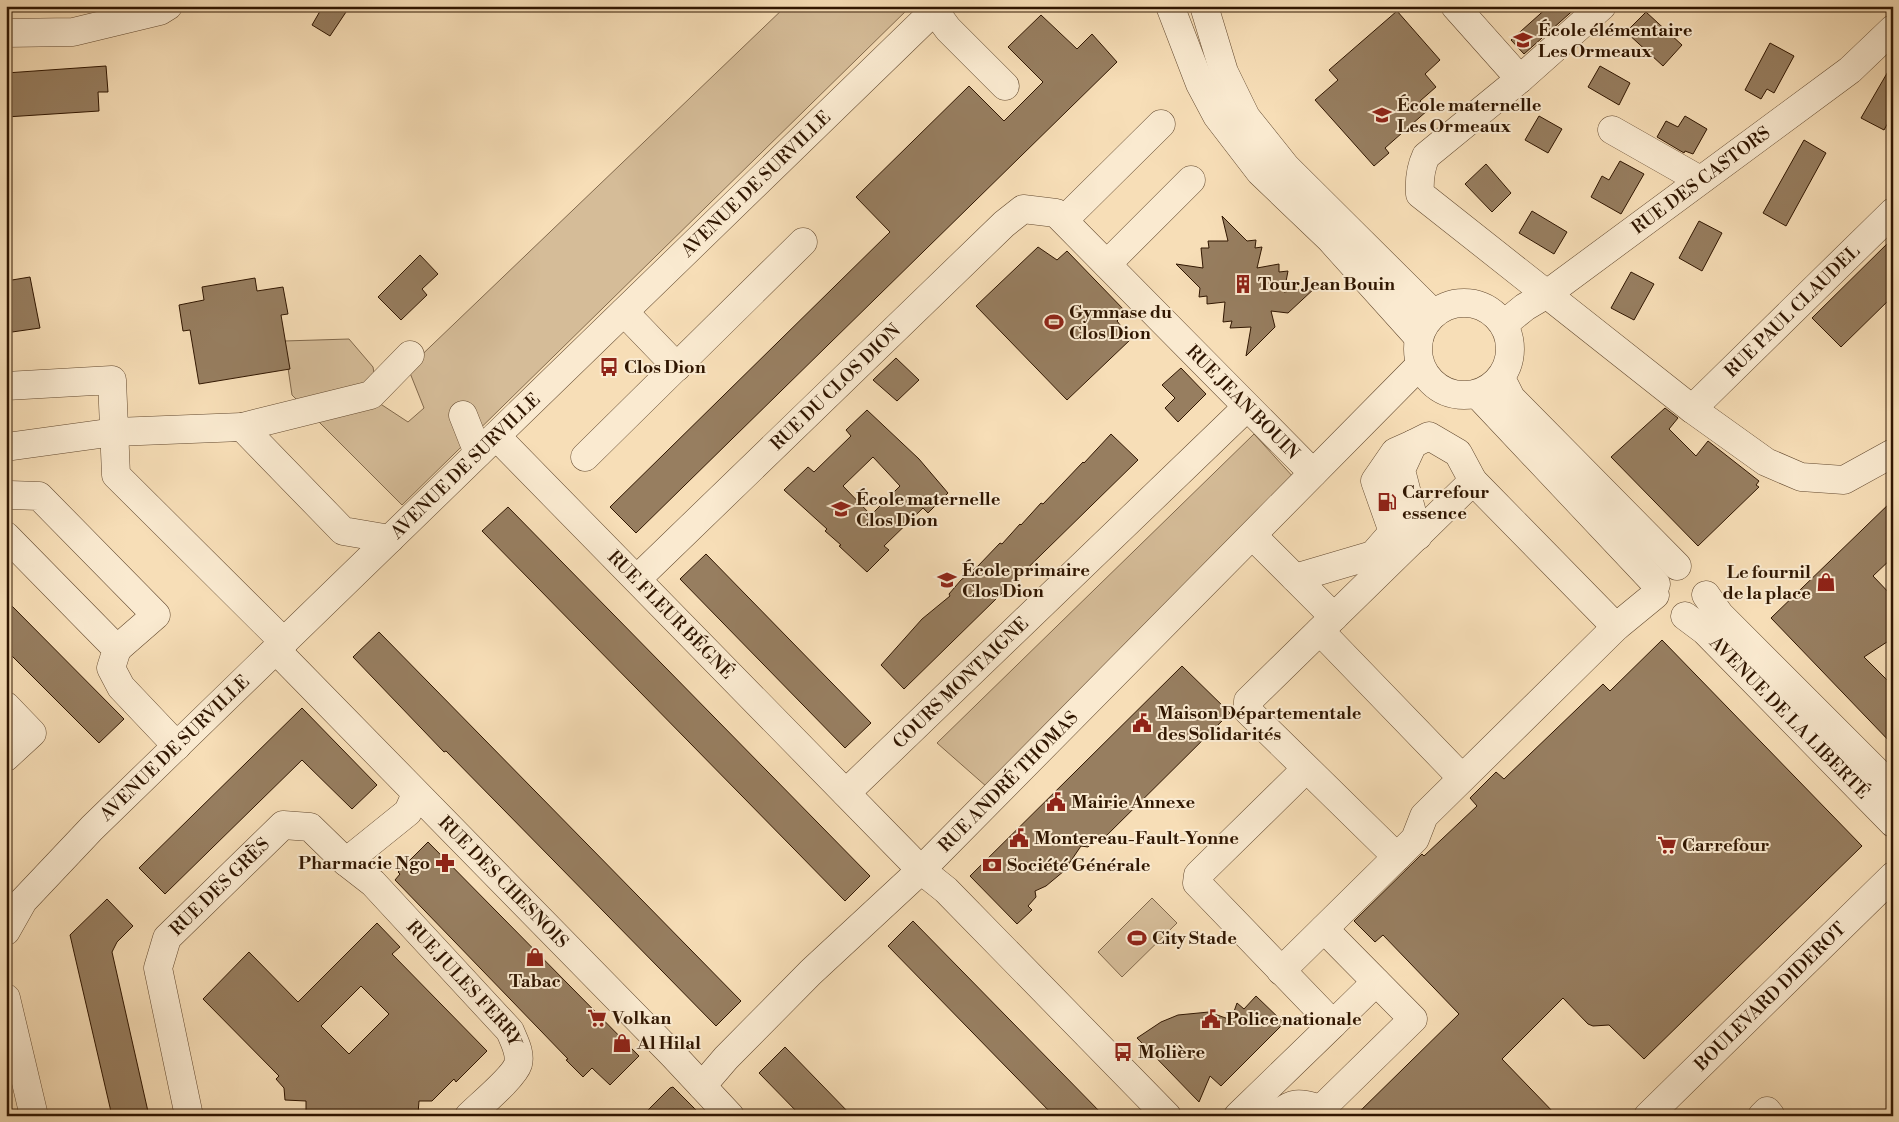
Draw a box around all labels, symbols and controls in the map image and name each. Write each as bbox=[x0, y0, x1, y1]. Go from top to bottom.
place label: École élémentaire Les Ormeaux bbox=[1538, 19, 1693, 63]
school or university icon: École élémentaire Les Ormeaux bbox=[1512, 29, 1534, 51]
place label: École maternelle Les Ormeaux bbox=[1397, 94, 1542, 138]
school or university icon: École maternelle Les Ormeaux bbox=[1371, 104, 1393, 126]
street label: AVENUE DE SURVILLE bbox=[676, 106, 836, 263]
street label: RUE DES CASTORS bbox=[1627, 122, 1775, 240]
street label: RUE PAUL CLAUDEL bbox=[1720, 240, 1865, 383]
building icon: Tour Jean Bouin bbox=[1232, 273, 1254, 295]
place label: Tour Jean Bouin bbox=[1258, 273, 1395, 296]
place label: Gymnase du Clos Dion bbox=[1069, 301, 1172, 345]
sports icon: Gymnase du Clos Dion bbox=[1043, 311, 1065, 333]
street label: RUE DU CLOS DION bbox=[766, 319, 906, 456]
street label: RUE JEAN BOUIN bbox=[1181, 340, 1305, 465]
bus stop icon: Clos Dion bbox=[598, 356, 620, 378]
place label: Clos Dion bbox=[624, 356, 706, 379]
street label: AVENUE DE SURVILLE bbox=[385, 388, 545, 545]
place label: Carrefour essence bbox=[1402, 481, 1489, 525]
place label: École maternelle Clos Dion bbox=[856, 488, 1001, 532]
fuel station icon: Carrefour essence bbox=[1376, 491, 1398, 513]
school or university icon: École maternelle Clos Dion bbox=[830, 498, 852, 520]
street label: RUE FLEUR BÉGNÉ bbox=[603, 546, 739, 684]
place label: École primaire Clos Dion bbox=[962, 559, 1090, 603]
place label: Le fournil de la place bbox=[1722, 561, 1811, 605]
school or university icon: École primaire Clos Dion bbox=[936, 569, 958, 591]
shop icon: Le fournil de la place bbox=[1815, 571, 1837, 593]
street label: COURS MONTAIGNE bbox=[888, 612, 1034, 754]
street label: AVENUE DE LA LIBERTÉ bbox=[1704, 631, 1874, 804]
street label: AVENUE DE SURVILLE bbox=[94, 670, 255, 827]
place label: Maison Départementale des Solidarités bbox=[1157, 702, 1362, 746]
street label: RUE ANDRÉ THOMAS bbox=[934, 706, 1084, 858]
public building icon: Maison Départementale des Solidarités bbox=[1131, 712, 1153, 734]
public building icon: Mairie Annexe bbox=[1045, 791, 1067, 813]
place label: Mairie Annexe bbox=[1071, 791, 1195, 814]
street label: RUE DES CHESNOIS bbox=[433, 811, 573, 954]
public building icon: Montereau-Fault-Yonne bbox=[1008, 827, 1030, 849]
place label: Montereau-Fault-Yonne bbox=[1034, 827, 1239, 850]
street label: RUE DES GRÈS bbox=[165, 833, 275, 941]
supermarket icon: Carrefour bbox=[1656, 834, 1678, 856]
place label: Carrefour bbox=[1682, 834, 1769, 857]
place label: Pharmacie Ngo bbox=[298, 852, 430, 875]
pharmacy icon: Pharmacie Ngo bbox=[434, 852, 456, 874]
bank icon: Société Générale bbox=[981, 854, 1003, 876]
place label: Société Générale bbox=[1007, 854, 1151, 877]
street label: RUE JULES FERRY bbox=[401, 916, 527, 1051]
street label: BOULEVARD DIDEROT bbox=[1689, 917, 1851, 1077]
sports icon: City Stade bbox=[1126, 927, 1148, 949]
place label: City Stade bbox=[1152, 927, 1237, 950]
shop icon: Tabac bbox=[524, 946, 546, 968]
place label: Tabac bbox=[509, 970, 561, 993]
supermarket icon: Volkan bbox=[586, 1007, 608, 1029]
place label: Volkan bbox=[611, 1007, 671, 1030]
public building icon: Police nationale bbox=[1200, 1008, 1222, 1030]
place label: Police nationale bbox=[1226, 1008, 1362, 1031]
shop icon: Al Hilal bbox=[611, 1032, 633, 1054]
place label: Al Hilal bbox=[636, 1032, 701, 1055]
bus stop icon: Molière bbox=[1112, 1041, 1134, 1063]
place label: Molière bbox=[1138, 1041, 1206, 1064]

